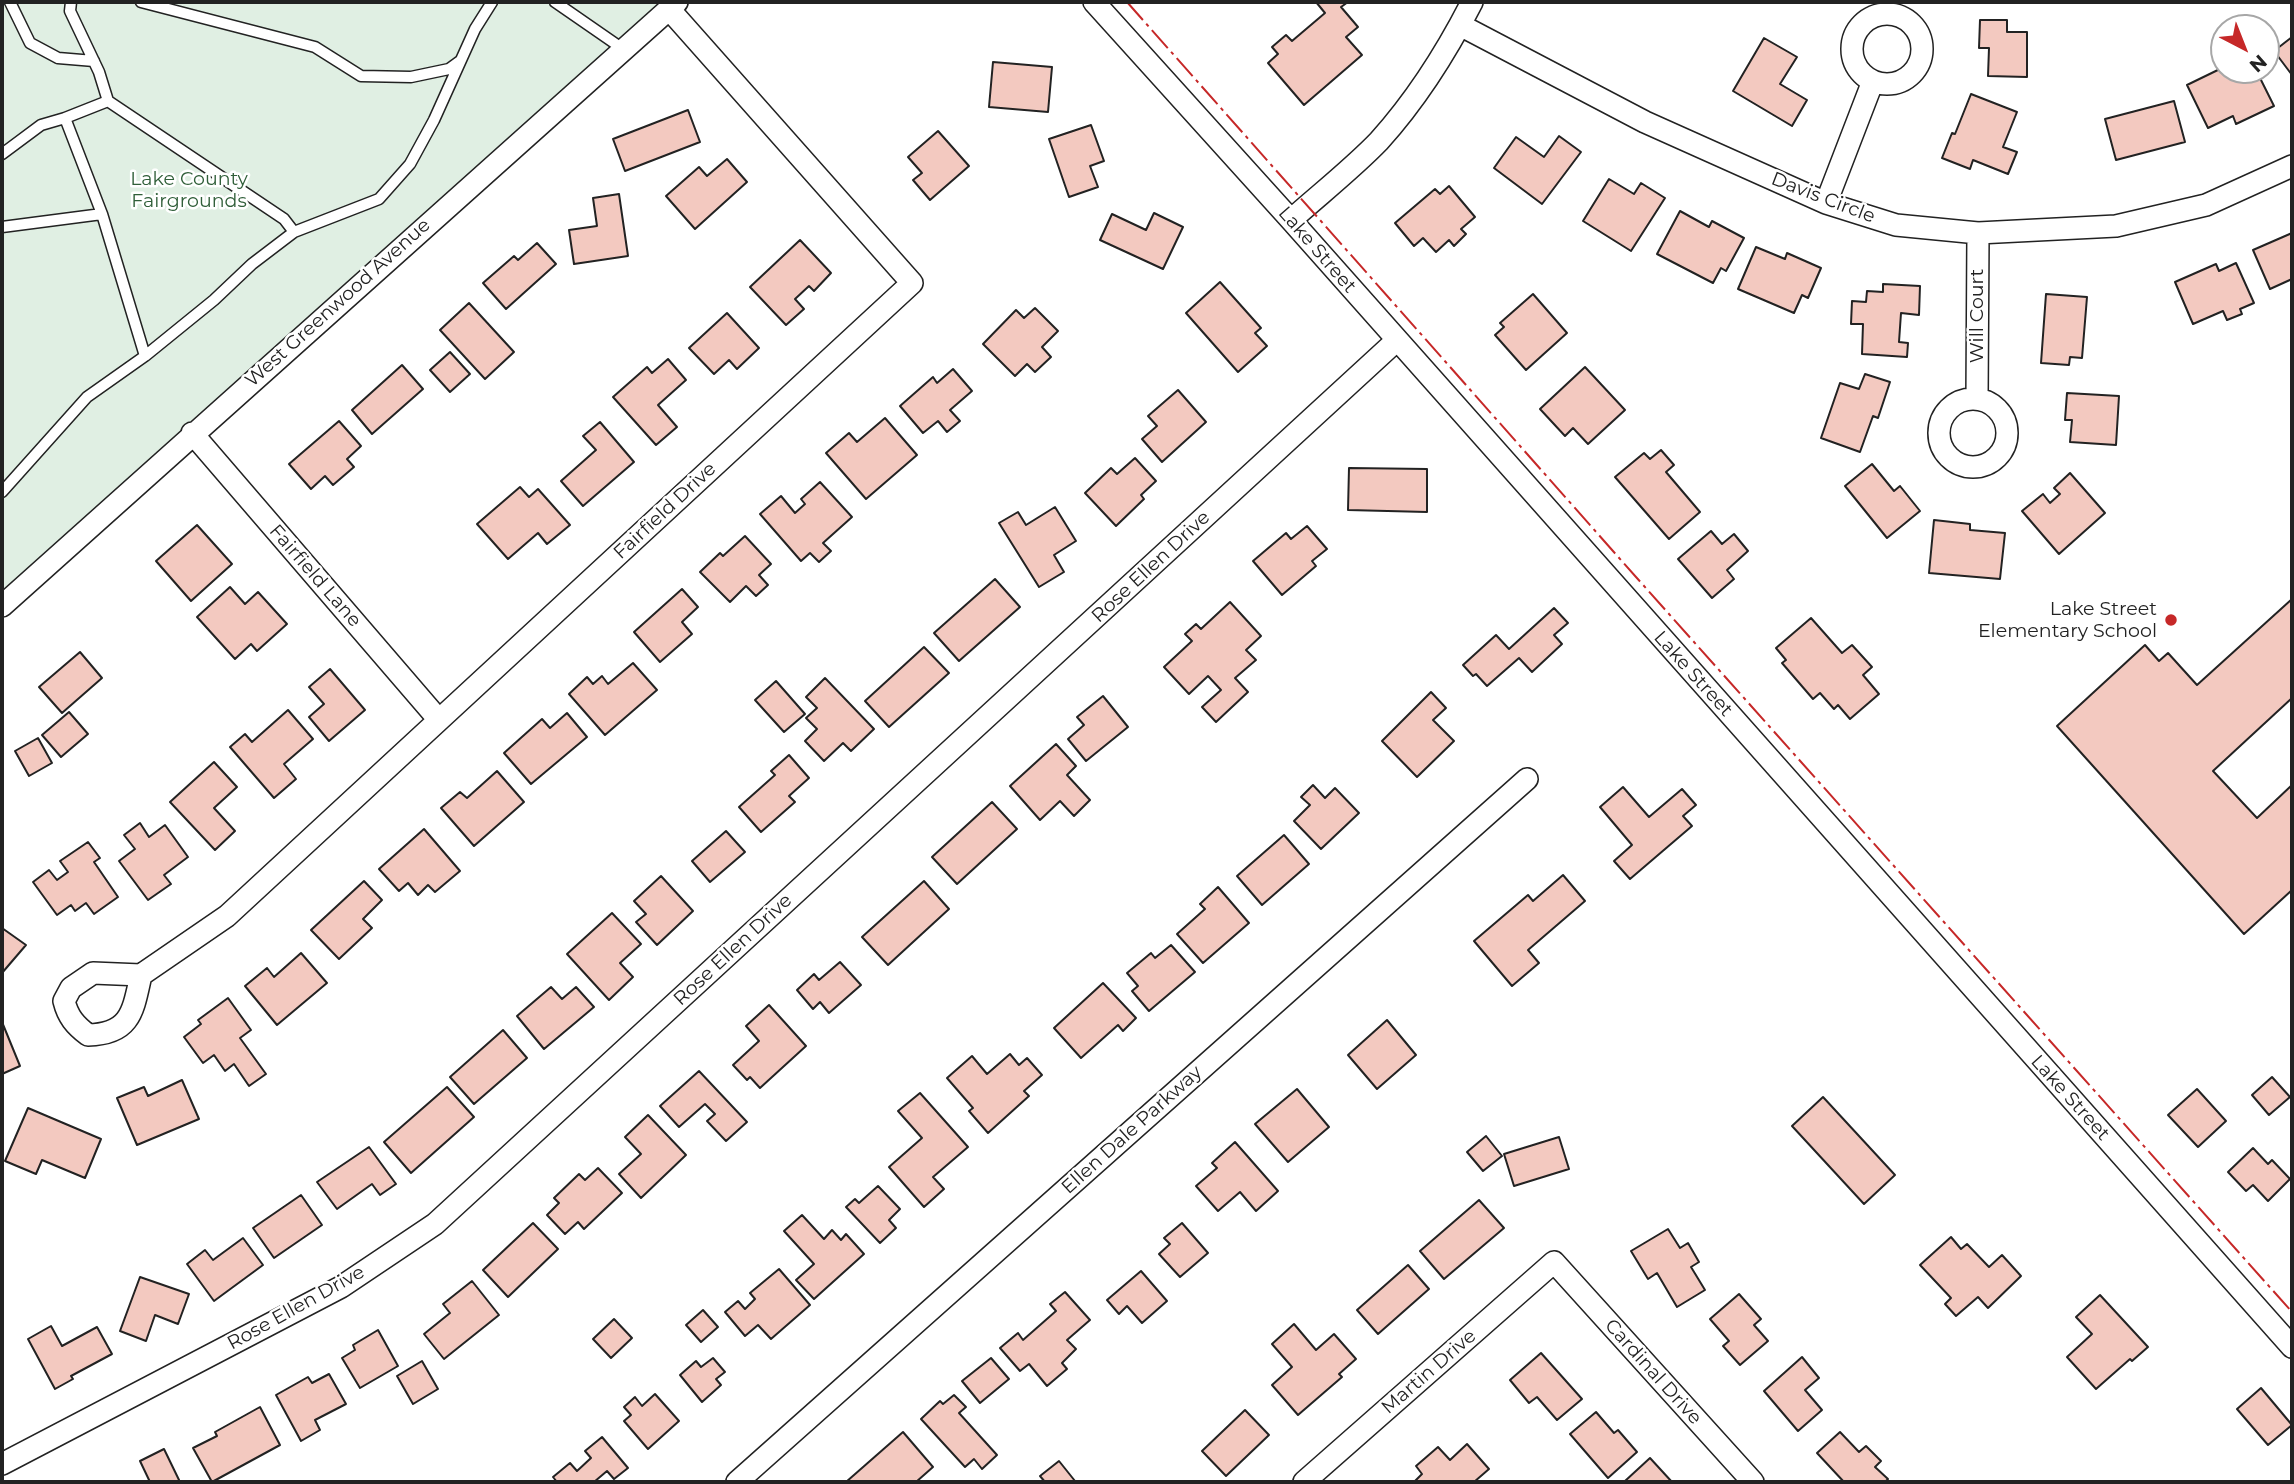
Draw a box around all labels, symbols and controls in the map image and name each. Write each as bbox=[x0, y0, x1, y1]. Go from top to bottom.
north arrow bbox=[2210, 14, 2280, 84]
text: N bbox=[2245, 50, 2271, 77]
park label: Lake County Fairgrounds bbox=[130, 168, 248, 212]
street label: Davis Circle bbox=[1768, 168, 1878, 228]
street label: Lake Street bbox=[1273, 202, 1361, 298]
street label: West Greenwood Avenue bbox=[241, 214, 435, 392]
street label: Will Court bbox=[1966, 269, 1988, 363]
street label: Fairfield Drive bbox=[609, 458, 721, 564]
street label: Rose Ellen Drive bbox=[1087, 506, 1215, 628]
street label: Fairfield Lane bbox=[264, 520, 366, 632]
place label: Lake Street Elementary School bbox=[1978, 598, 2157, 642]
marker: Lake Street Elementary School bbox=[2163, 612, 2179, 628]
street label: Lake Street bbox=[1649, 627, 1737, 721]
street label: Rose Ellen Drive bbox=[669, 889, 797, 1011]
street label: Lake Street bbox=[2026, 1051, 2114, 1145]
street label: Ellen Dale Parkway bbox=[1057, 1061, 1207, 1199]
street label: Rose Ellen Drive bbox=[223, 1261, 369, 1355]
street label: Cardinal Drive bbox=[1600, 1315, 1706, 1429]
street label: Martin Drive bbox=[1377, 1325, 1481, 1419]

